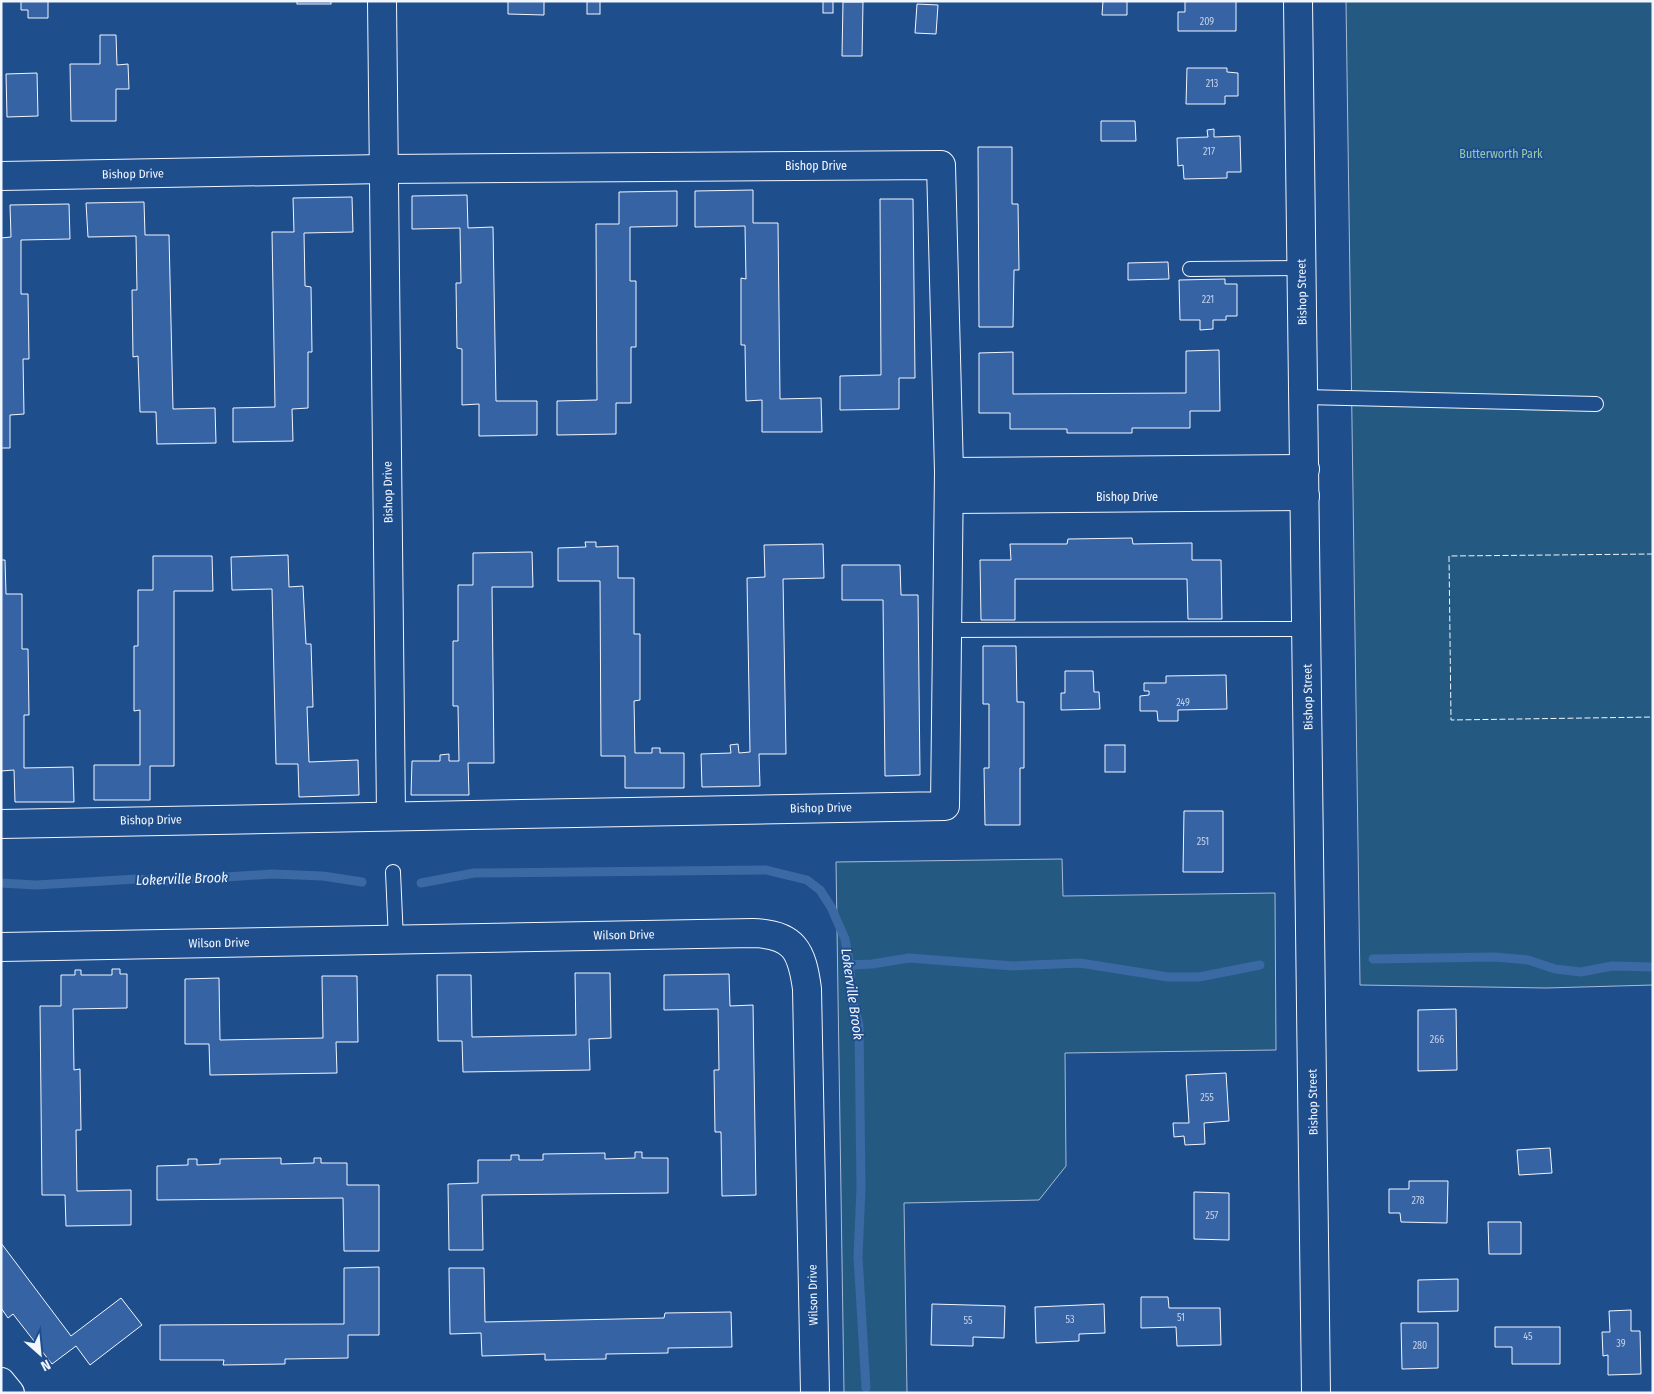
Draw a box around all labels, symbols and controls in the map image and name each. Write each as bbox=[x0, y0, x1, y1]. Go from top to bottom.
house number: 209 bbox=[1200, 16, 1214, 28]
house number: 213 bbox=[1206, 78, 1219, 90]
house number: 217 bbox=[1203, 146, 1215, 158]
park label: Butterworth Park bbox=[1459, 147, 1543, 161]
street label: Bishop Drive bbox=[785, 159, 847, 173]
street label: Bishop Drive bbox=[102, 166, 164, 182]
street label: Bishop Street bbox=[1294, 259, 1310, 325]
house number: 221 bbox=[1202, 294, 1214, 306]
street label: Bishop Drive bbox=[380, 461, 396, 523]
street label: Bishop Drive bbox=[1096, 490, 1158, 504]
street label: Bishop Street bbox=[1300, 664, 1316, 730]
house number: 249 bbox=[1176, 697, 1190, 709]
street label: Bishop Drive bbox=[790, 800, 852, 816]
street label: Bishop Drive bbox=[120, 812, 182, 828]
house number: 251 bbox=[1197, 836, 1209, 848]
water label: Lokerville Brook bbox=[136, 869, 228, 889]
street label: Wilson Drive bbox=[593, 927, 655, 943]
street label: Wilson Drive bbox=[188, 935, 250, 951]
water label: Lokerville Brook bbox=[837, 947, 867, 1041]
house number: 266 bbox=[1430, 1034, 1444, 1046]
street label: Bishop Street bbox=[1305, 1069, 1321, 1135]
house number: 255 bbox=[1200, 1092, 1214, 1104]
house number: 278 bbox=[1411, 1195, 1425, 1207]
house number: 257 bbox=[1206, 1210, 1218, 1222]
street label: Wilson Drive bbox=[805, 1264, 821, 1326]
house number: 51 bbox=[1177, 1312, 1185, 1324]
house number: 53 bbox=[1065, 1314, 1075, 1326]
house number: 55 bbox=[963, 1315, 973, 1327]
north arrow bbox=[15, 1329, 65, 1379]
house number: 45 bbox=[1523, 1331, 1533, 1343]
house number: 39 bbox=[1616, 1338, 1626, 1350]
house number: 280 bbox=[1413, 1340, 1427, 1352]
text: N bbox=[38, 1356, 53, 1375]

